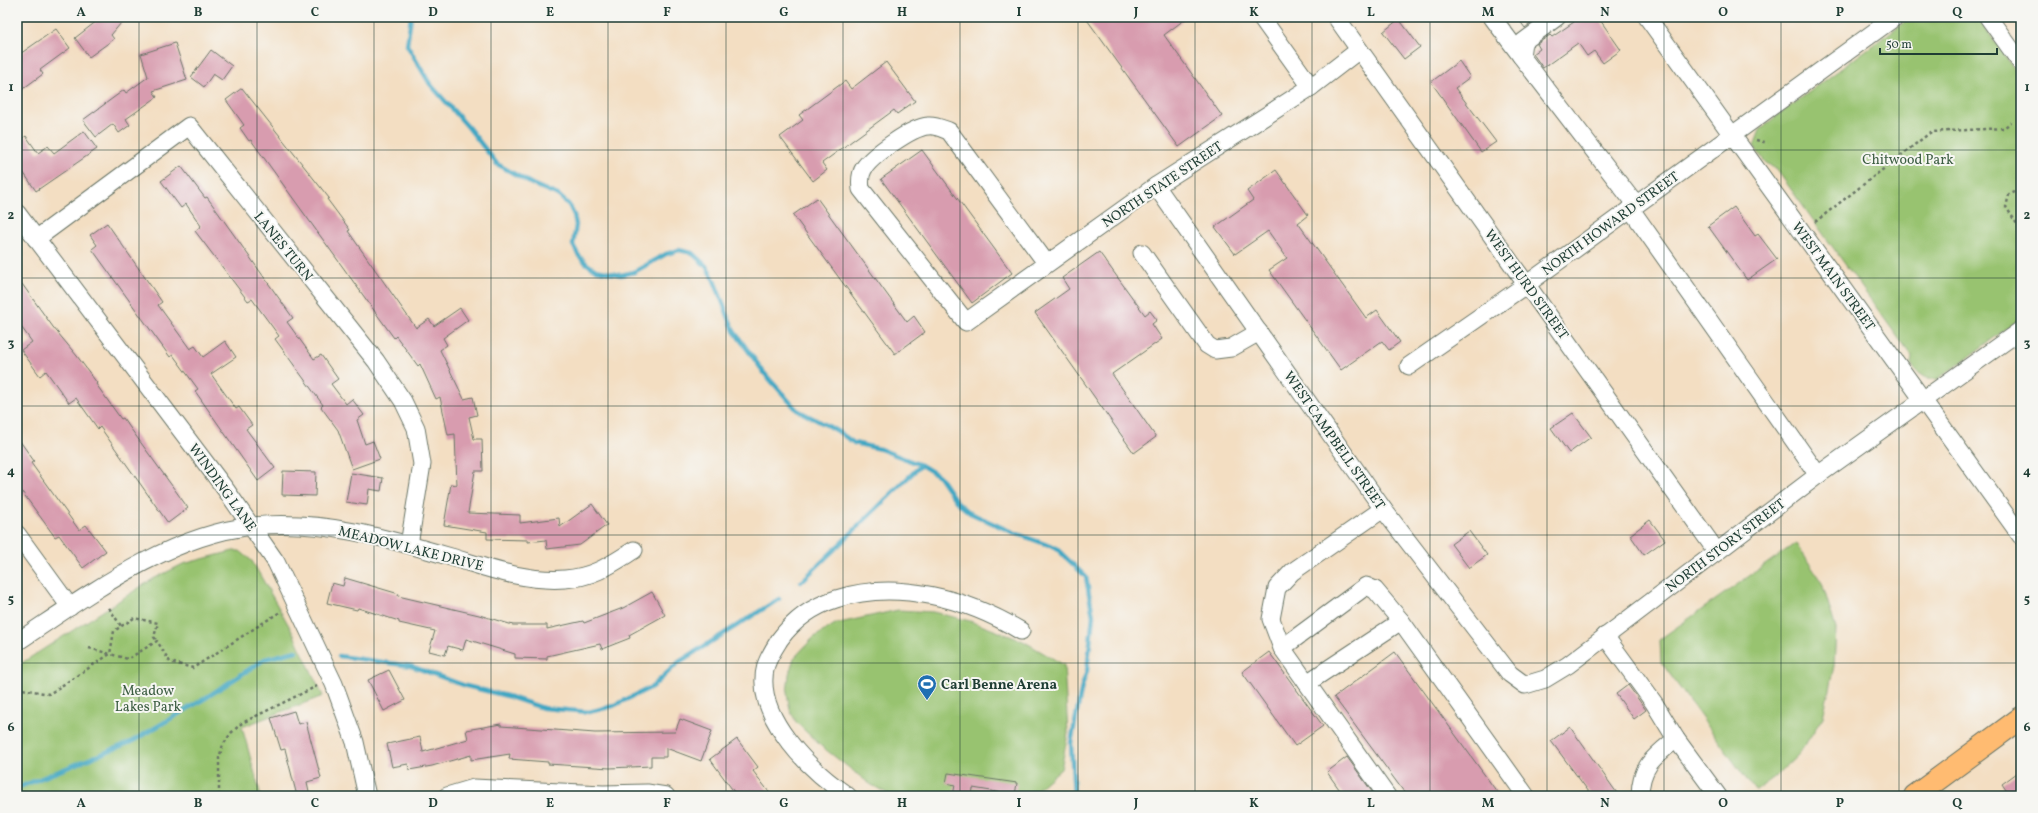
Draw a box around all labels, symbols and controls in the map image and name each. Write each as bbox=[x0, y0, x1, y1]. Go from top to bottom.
text: A bbox=[76, 4, 86, 22]
text: B bbox=[194, 4, 203, 22]
text: C bbox=[311, 4, 319, 22]
text: D bbox=[428, 4, 438, 22]
text: E bbox=[546, 4, 554, 22]
text: F bbox=[663, 4, 671, 22]
text: G bbox=[779, 4, 789, 22]
text: H bbox=[897, 4, 907, 22]
text: I bbox=[1017, 4, 1022, 22]
text: J bbox=[1133, 4, 1139, 22]
text: K bbox=[1249, 4, 1259, 22]
text: L bbox=[1367, 4, 1375, 22]
text: M bbox=[1482, 4, 1495, 22]
text: N bbox=[1600, 4, 1610, 22]
text: O bbox=[1718, 4, 1728, 22]
text: P bbox=[1836, 4, 1844, 22]
text: Q bbox=[1952, 4, 1963, 22]
scale bar bbox=[1880, 30, 1997, 56]
text: 50 m bbox=[1886, 37, 1912, 53]
text: 1 bbox=[8, 79, 14, 97]
text: 1 bbox=[2024, 79, 2030, 97]
street label: NORTH STATE STREET bbox=[1099, 138, 1227, 233]
park label: Chitwood Park bbox=[1862, 151, 1954, 170]
street label: NORTH HOWARD STREET bbox=[1538, 168, 1683, 281]
text: 2 bbox=[8, 207, 15, 225]
text: 2 bbox=[2024, 207, 2031, 225]
street label: LANES TURN bbox=[249, 208, 317, 286]
street label: WEST MAIN STREET bbox=[1787, 218, 1879, 335]
street label: WEST HURD STREET bbox=[1479, 226, 1572, 344]
text: 3 bbox=[8, 335, 15, 353]
text: 3 bbox=[2024, 335, 2031, 353]
street label: WEST CAMPBELL STREET bbox=[1279, 368, 1389, 514]
street label: WINDING LANE bbox=[183, 440, 260, 536]
text: 4 bbox=[7, 463, 15, 481]
text: 4 bbox=[2023, 463, 2031, 481]
street label: NORTH STORY STREET bbox=[1662, 495, 1790, 597]
street label: MEADOW LAKE DRIVE bbox=[336, 522, 485, 577]
text: 5 bbox=[8, 591, 14, 609]
text: 5 bbox=[2024, 591, 2030, 609]
sports icon: Carl Benne Arena bbox=[916, 673, 938, 701]
place label: Carl Benne Arena bbox=[941, 676, 1057, 695]
park label: Meadow Lakes Park bbox=[115, 682, 181, 717]
text: 6 bbox=[7, 719, 15, 737]
text: 6 bbox=[2023, 719, 2031, 737]
text: A bbox=[76, 795, 86, 813]
text: B bbox=[194, 795, 203, 813]
text: C bbox=[311, 795, 319, 813]
text: D bbox=[428, 795, 438, 813]
text: E bbox=[546, 795, 554, 813]
text: F bbox=[663, 795, 671, 813]
text: G bbox=[779, 795, 789, 813]
text: H bbox=[897, 795, 907, 813]
text: I bbox=[1017, 795, 1022, 813]
text: J bbox=[1133, 795, 1139, 813]
text: K bbox=[1249, 795, 1259, 813]
text: L bbox=[1367, 795, 1375, 813]
text: M bbox=[1482, 795, 1495, 813]
text: N bbox=[1600, 795, 1610, 813]
text: O bbox=[1718, 795, 1728, 813]
text: P bbox=[1836, 795, 1844, 813]
text: Q bbox=[1952, 795, 1963, 813]

